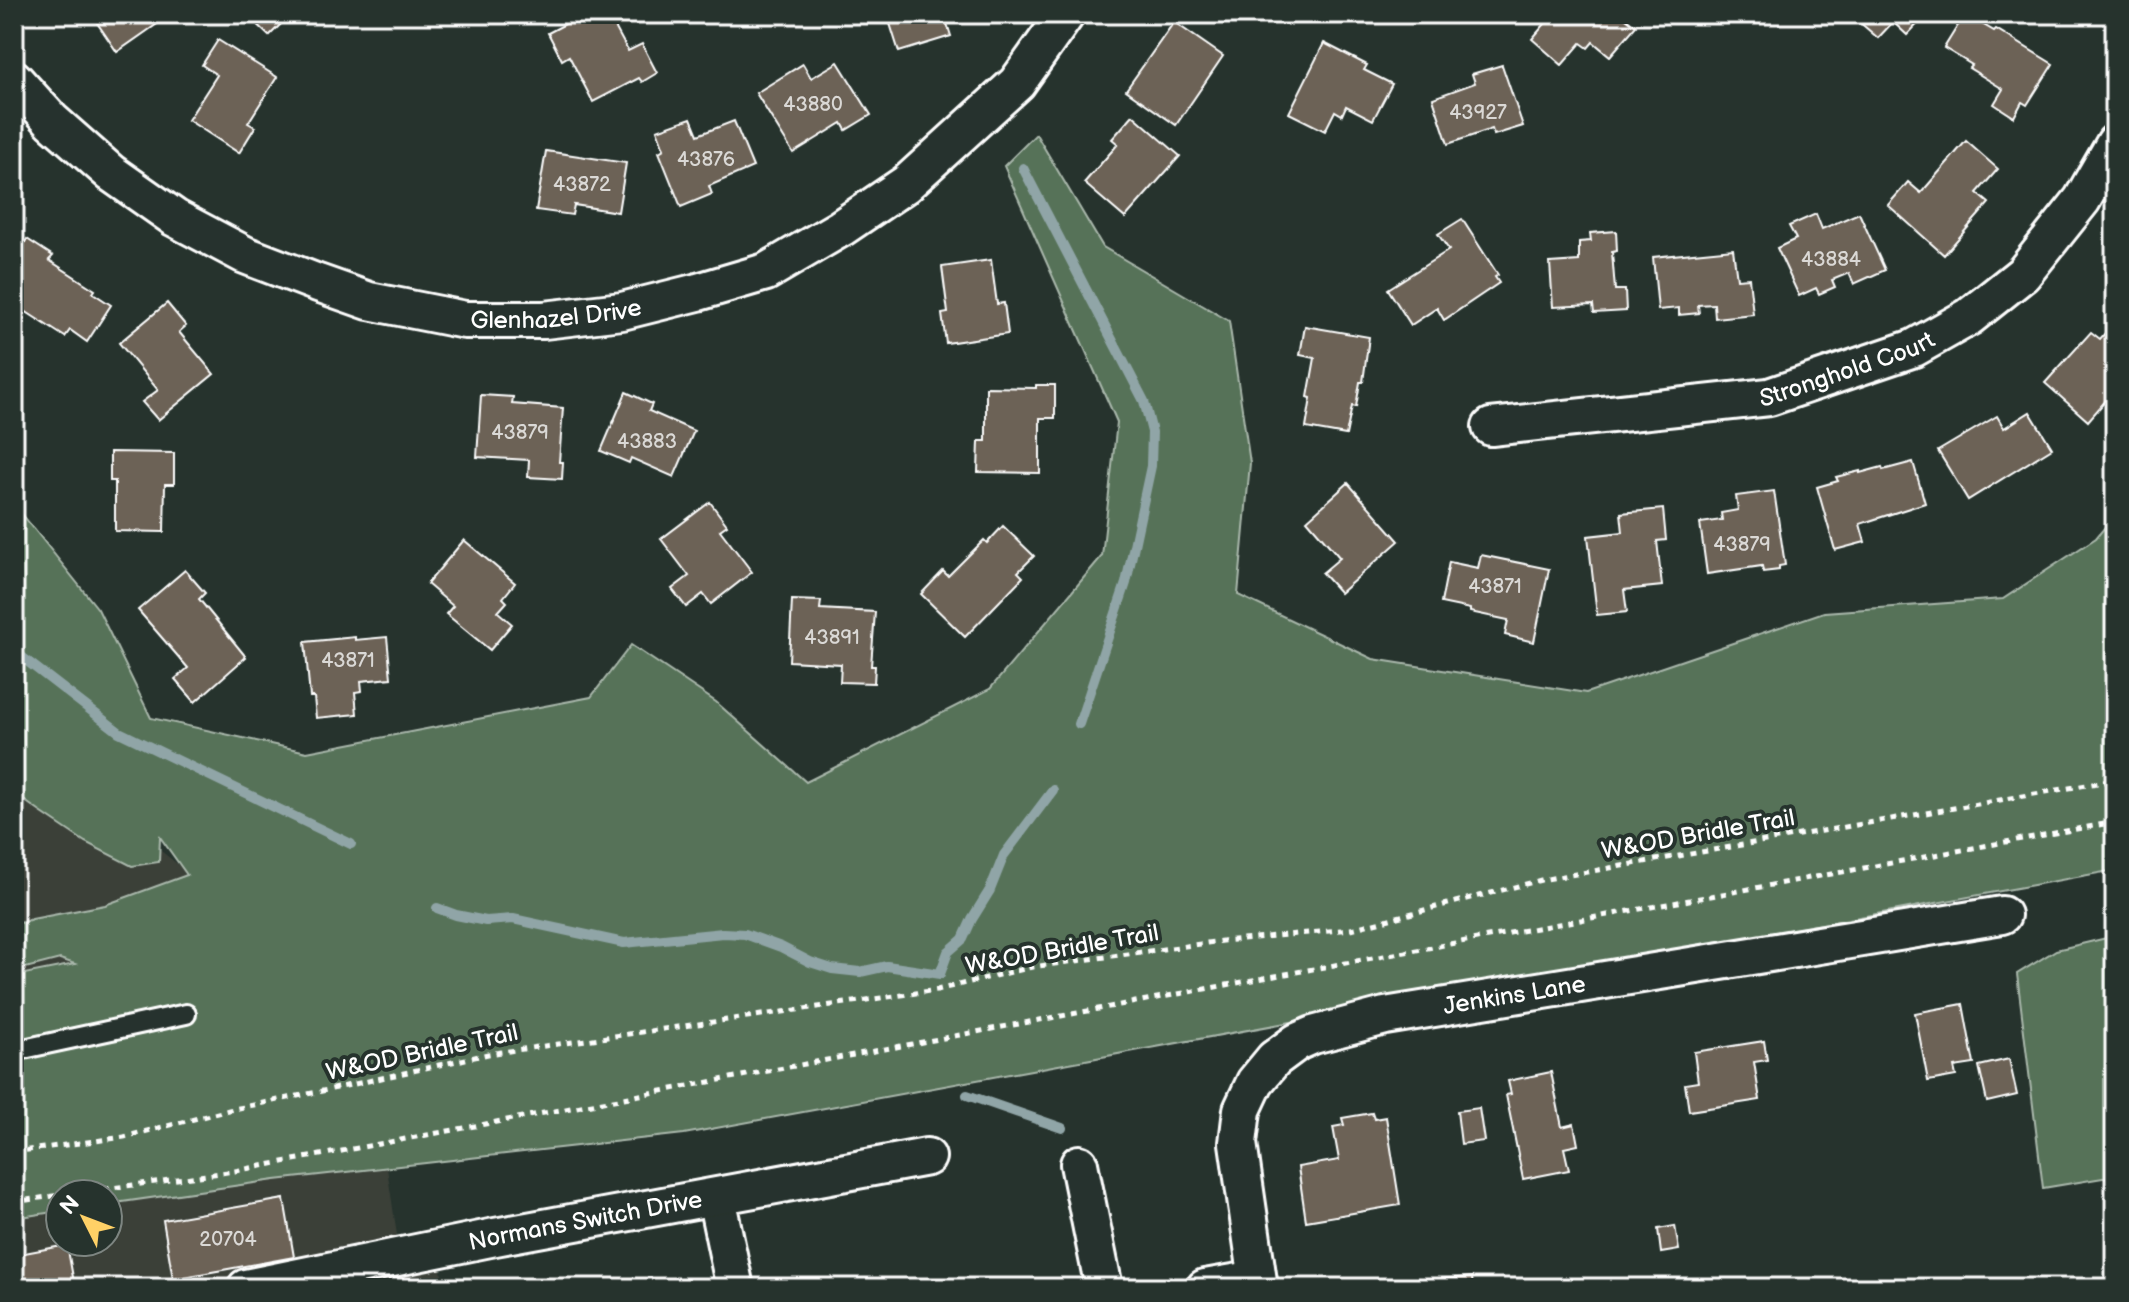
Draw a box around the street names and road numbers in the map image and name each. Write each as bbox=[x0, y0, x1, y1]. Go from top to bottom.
street label: Glenhazel Drive bbox=[470, 293, 644, 335]
street label: Stronghold Court bbox=[1758, 325, 1940, 413]
street label: W&OD Bridle Trail bbox=[1599, 803, 1797, 866]
street label: W&OD Bridle Trail bbox=[963, 918, 1161, 981]
street label: Jenkins Lane bbox=[1441, 969, 1588, 1021]
street label: W&OD Bridle Trail bbox=[323, 1018, 521, 1087]
street label: Normans Switch Drive bbox=[466, 1185, 705, 1257]

